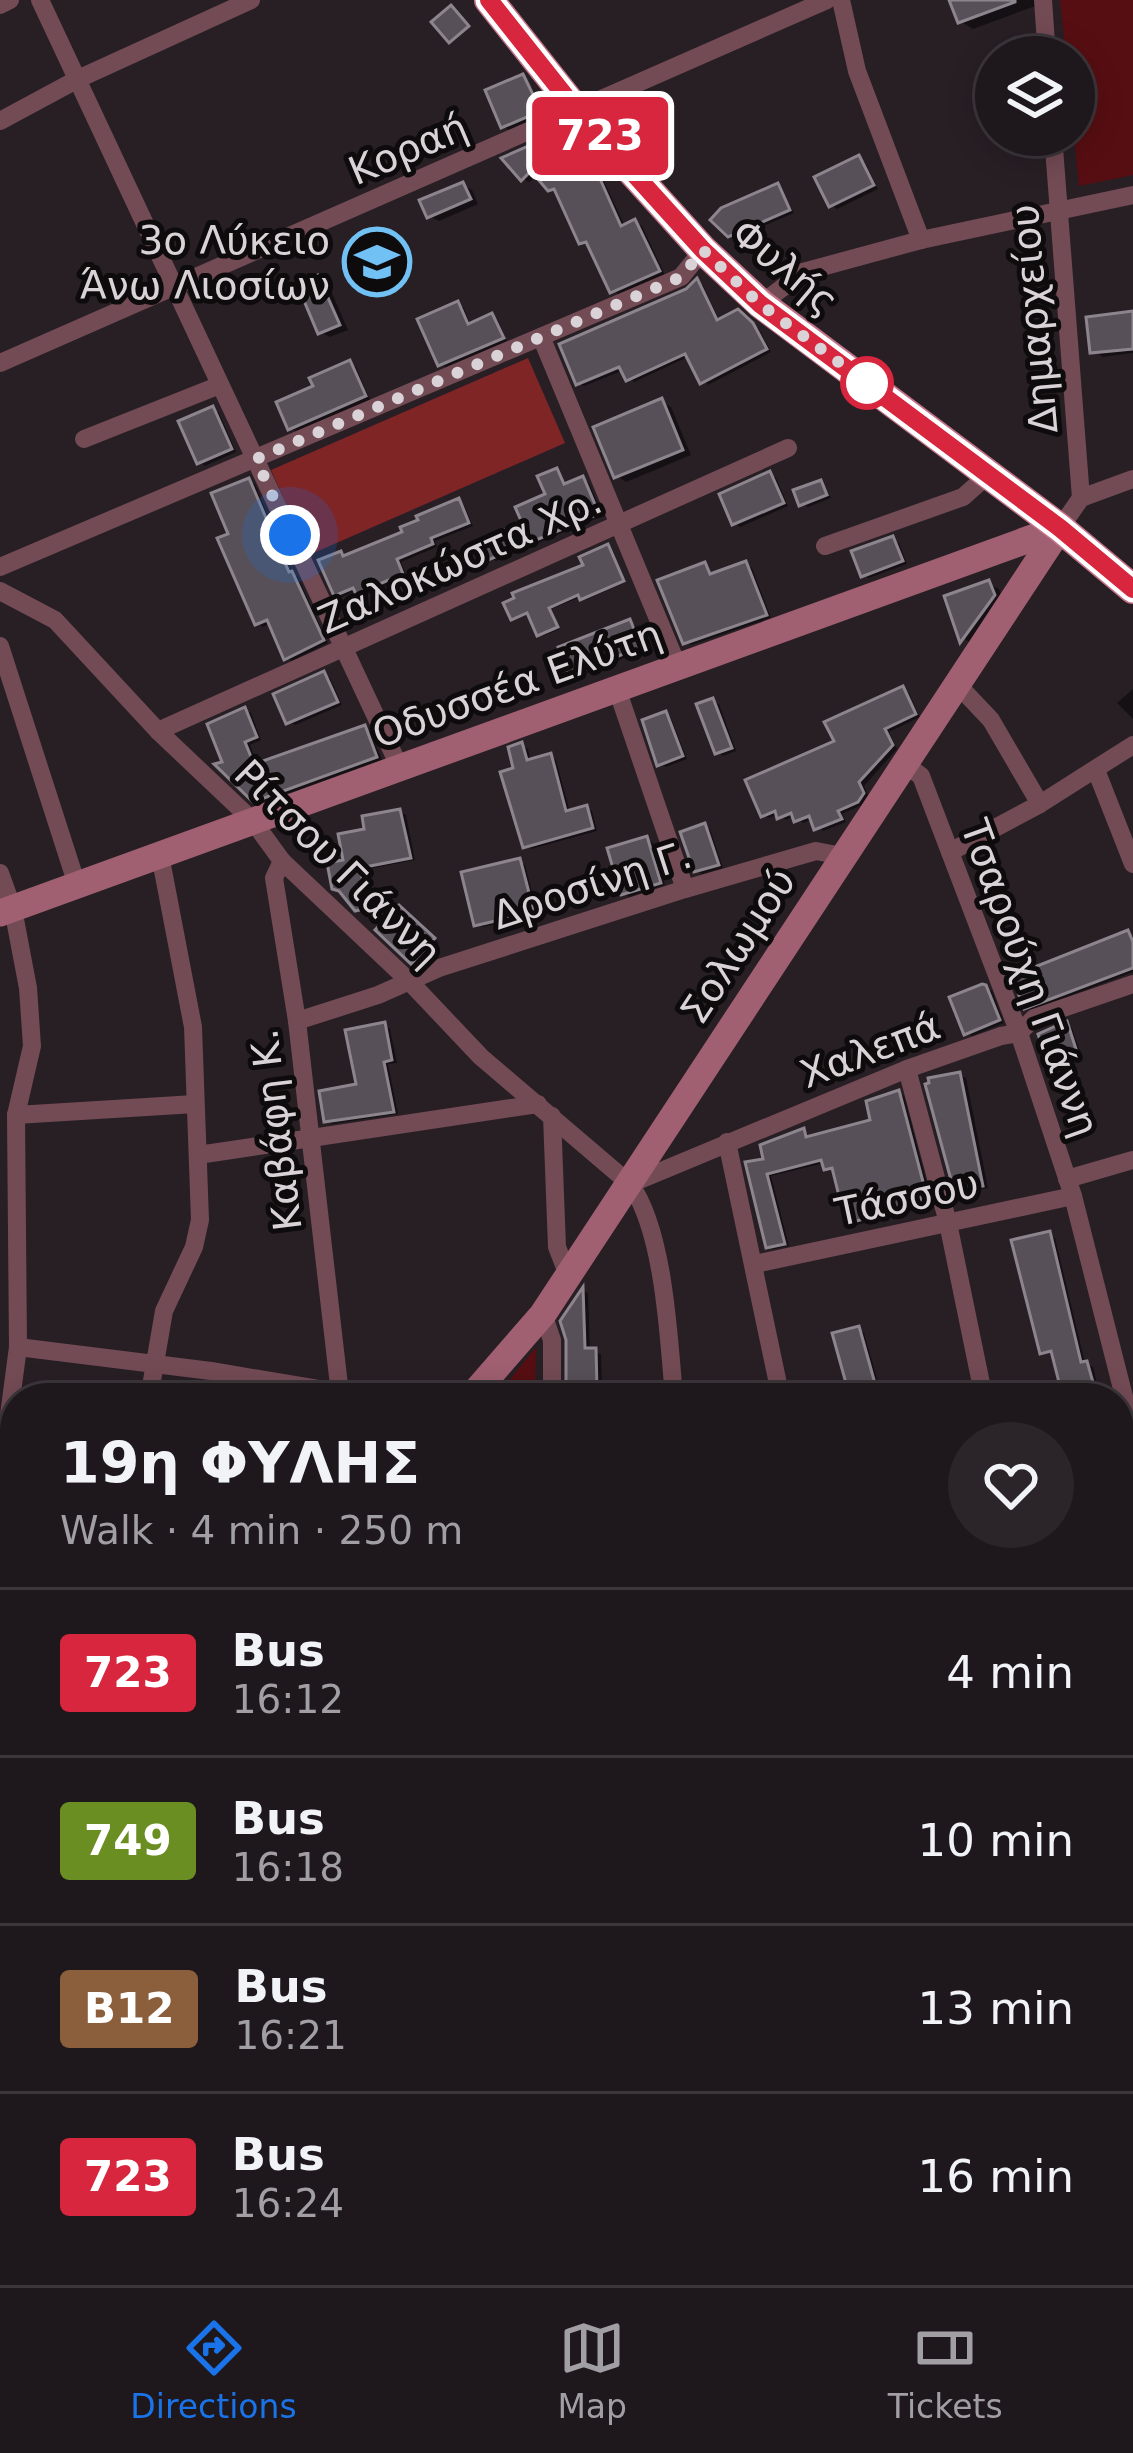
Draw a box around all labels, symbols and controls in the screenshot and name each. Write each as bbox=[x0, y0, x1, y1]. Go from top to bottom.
map controls bbox=[975, 36, 1095, 156]
button: layers bbox=[975, 36, 1095, 156]
line badge: 723 bbox=[531, 97, 669, 175]
street label: Κοραή bbox=[342, 104, 474, 194]
text: 723 bbox=[556, 111, 644, 160]
street label: Δημαρχείου bbox=[1002, 203, 1066, 435]
street label: Φυλής bbox=[723, 210, 847, 324]
place label: 3ο Λύκειο Άνω Λιοσίων bbox=[80, 218, 330, 308]
school or university icon: 3ο Λύκειο Άνω Λιοσίων bbox=[342, 227, 412, 297]
unlabelled marker bbox=[842, 358, 892, 408]
street label: Ζαλοκώστα Χρ. bbox=[311, 477, 609, 643]
your location bbox=[260, 505, 320, 565]
street label: Οδυσσέα Ελύτη bbox=[366, 611, 668, 757]
street label: Ρίτσου Γιάννη bbox=[226, 751, 450, 975]
street label: Τσαρούχη Γιάννη bbox=[951, 812, 1108, 1143]
street label: Δροσίνη Γ. bbox=[487, 832, 697, 938]
street label: Σολωμού bbox=[671, 860, 805, 1032]
street label: Χαλεπά bbox=[794, 1003, 946, 1097]
street label: Καβάφη Κ. bbox=[241, 1027, 311, 1233]
street label: Τάσσου bbox=[830, 1161, 983, 1235]
button: heart bbox=[948, 1422, 1074, 1548]
text: 19η ΦΥΛΗΣ bbox=[60, 1430, 420, 1496]
text: Walk · 4 min · 250 m bbox=[60, 1508, 463, 1553]
text: Bus bbox=[232, 1624, 325, 1677]
text: 4 min bbox=[946, 1646, 1074, 1699]
text: 723 bbox=[84, 1648, 172, 1697]
text: 16:12 bbox=[232, 1677, 344, 1722]
text: Bus bbox=[232, 1792, 325, 1845]
text: 10 min bbox=[918, 1814, 1074, 1867]
text: 749 bbox=[84, 1816, 172, 1865]
text: 16:18 bbox=[232, 1845, 344, 1890]
text: Bus bbox=[234, 1960, 328, 2013]
text: 13 min bbox=[918, 1982, 1074, 2035]
text: Β12 bbox=[84, 1984, 174, 2033]
text: 16:21 bbox=[234, 2013, 347, 2058]
text: Bus bbox=[232, 2128, 325, 2181]
text: 16 min bbox=[918, 2150, 1074, 2203]
text: 723 bbox=[84, 2152, 172, 2201]
text: 16:24 bbox=[232, 2181, 344, 2226]
tab: Directions bbox=[130, 2315, 297, 2426]
tab: Map bbox=[557, 2315, 627, 2426]
tab: Tickets bbox=[888, 2315, 1003, 2426]

